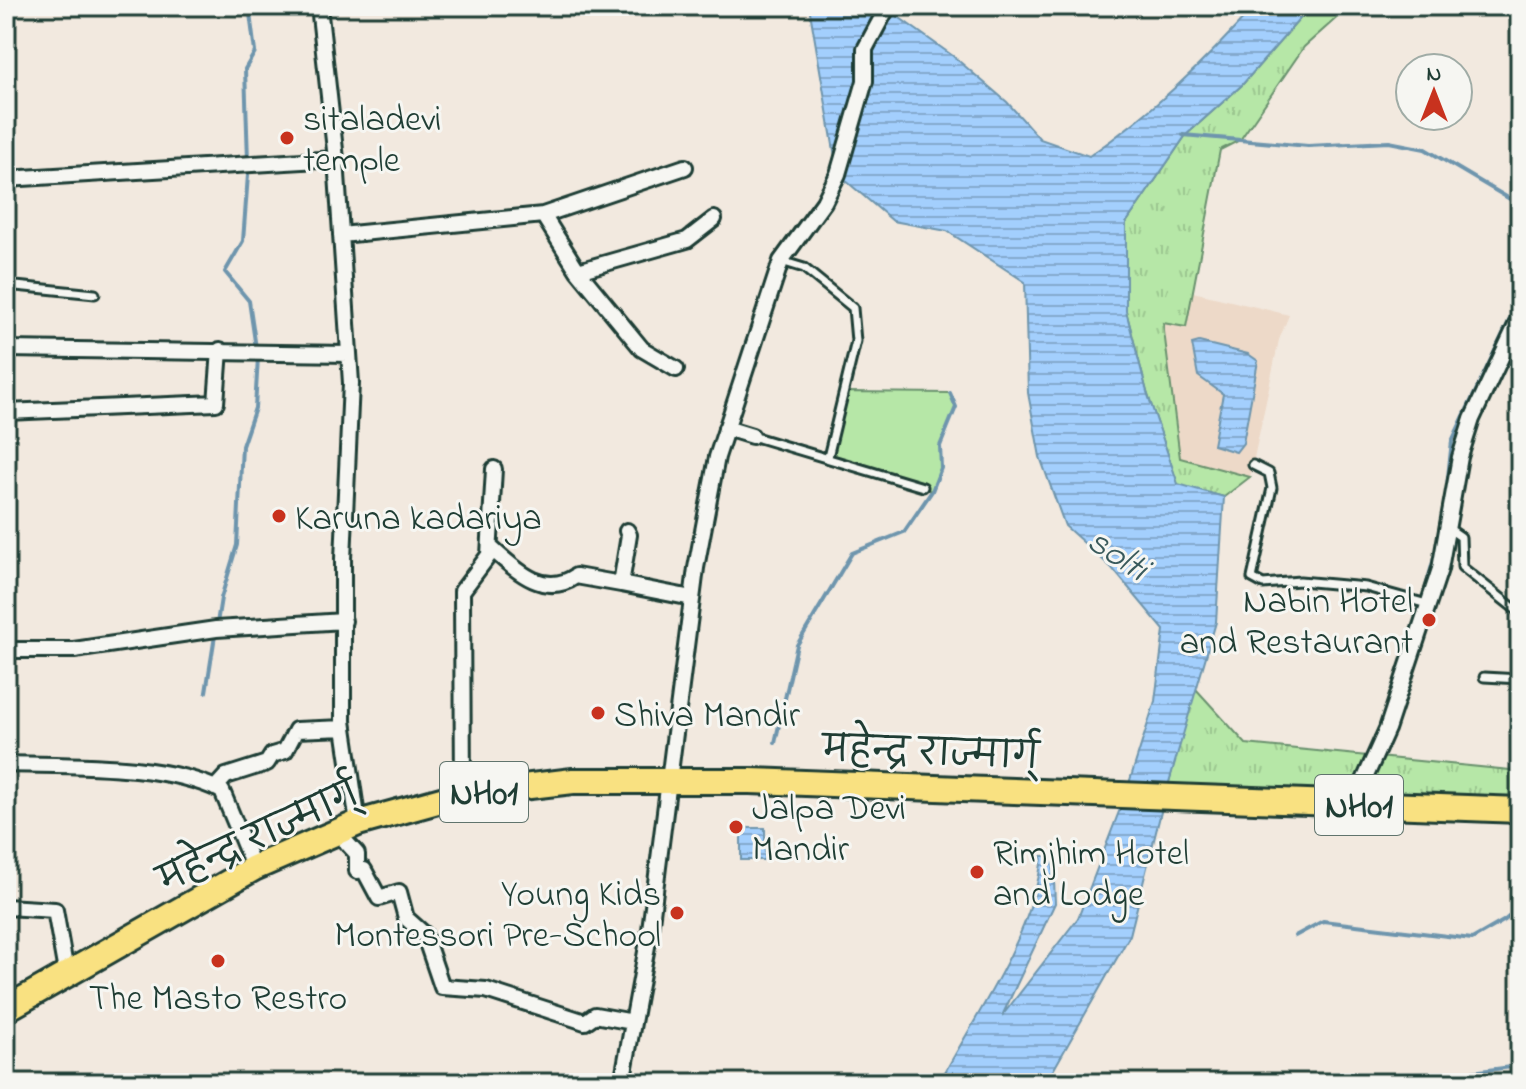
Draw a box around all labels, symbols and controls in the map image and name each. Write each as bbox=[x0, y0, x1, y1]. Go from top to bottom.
north arrow bbox=[1394, 52, 1474, 132]
text: N bbox=[1427, 59, 1441, 91]
place label: sitaladevi temple bbox=[303, 95, 442, 189]
marker: sitaladevi temple bbox=[278, 129, 296, 147]
place label: Karuna kadariya bbox=[295, 494, 542, 547]
marker: Karuna kadariya bbox=[270, 507, 288, 525]
water label: solti bbox=[1075, 515, 1162, 599]
place label: Nabin Hotel and Restaurant bbox=[1180, 577, 1413, 671]
marker: Nabin Hotel and Restaurant bbox=[1420, 611, 1438, 629]
place label: Shiva Mandir bbox=[614, 691, 801, 744]
marker: Shiva Mandir bbox=[589, 704, 607, 722]
street label: महेन्द्र राज्मार्ग् bbox=[819, 717, 1042, 786]
street label: महेन्द्र राज्मार्ग् bbox=[145, 761, 371, 910]
road number: NH01 bbox=[440, 762, 528, 822]
road number: NH01 bbox=[1315, 775, 1403, 835]
place label: Jalpa Devi Mandir bbox=[752, 784, 906, 878]
marker: Jalpa Devi Mandir bbox=[727, 818, 745, 836]
place label: Rimjhim Hotel and Lodge bbox=[993, 829, 1189, 923]
marker: Rimjhim Hotel and Lodge bbox=[968, 863, 986, 881]
place label: Young Kids Montessori Pre-School bbox=[334, 870, 661, 964]
marker: Young Kids Montessori Pre-School bbox=[668, 904, 686, 922]
marker: The Masto Restro bbox=[209, 952, 227, 970]
place label: The Masto Restro bbox=[89, 974, 347, 1027]

